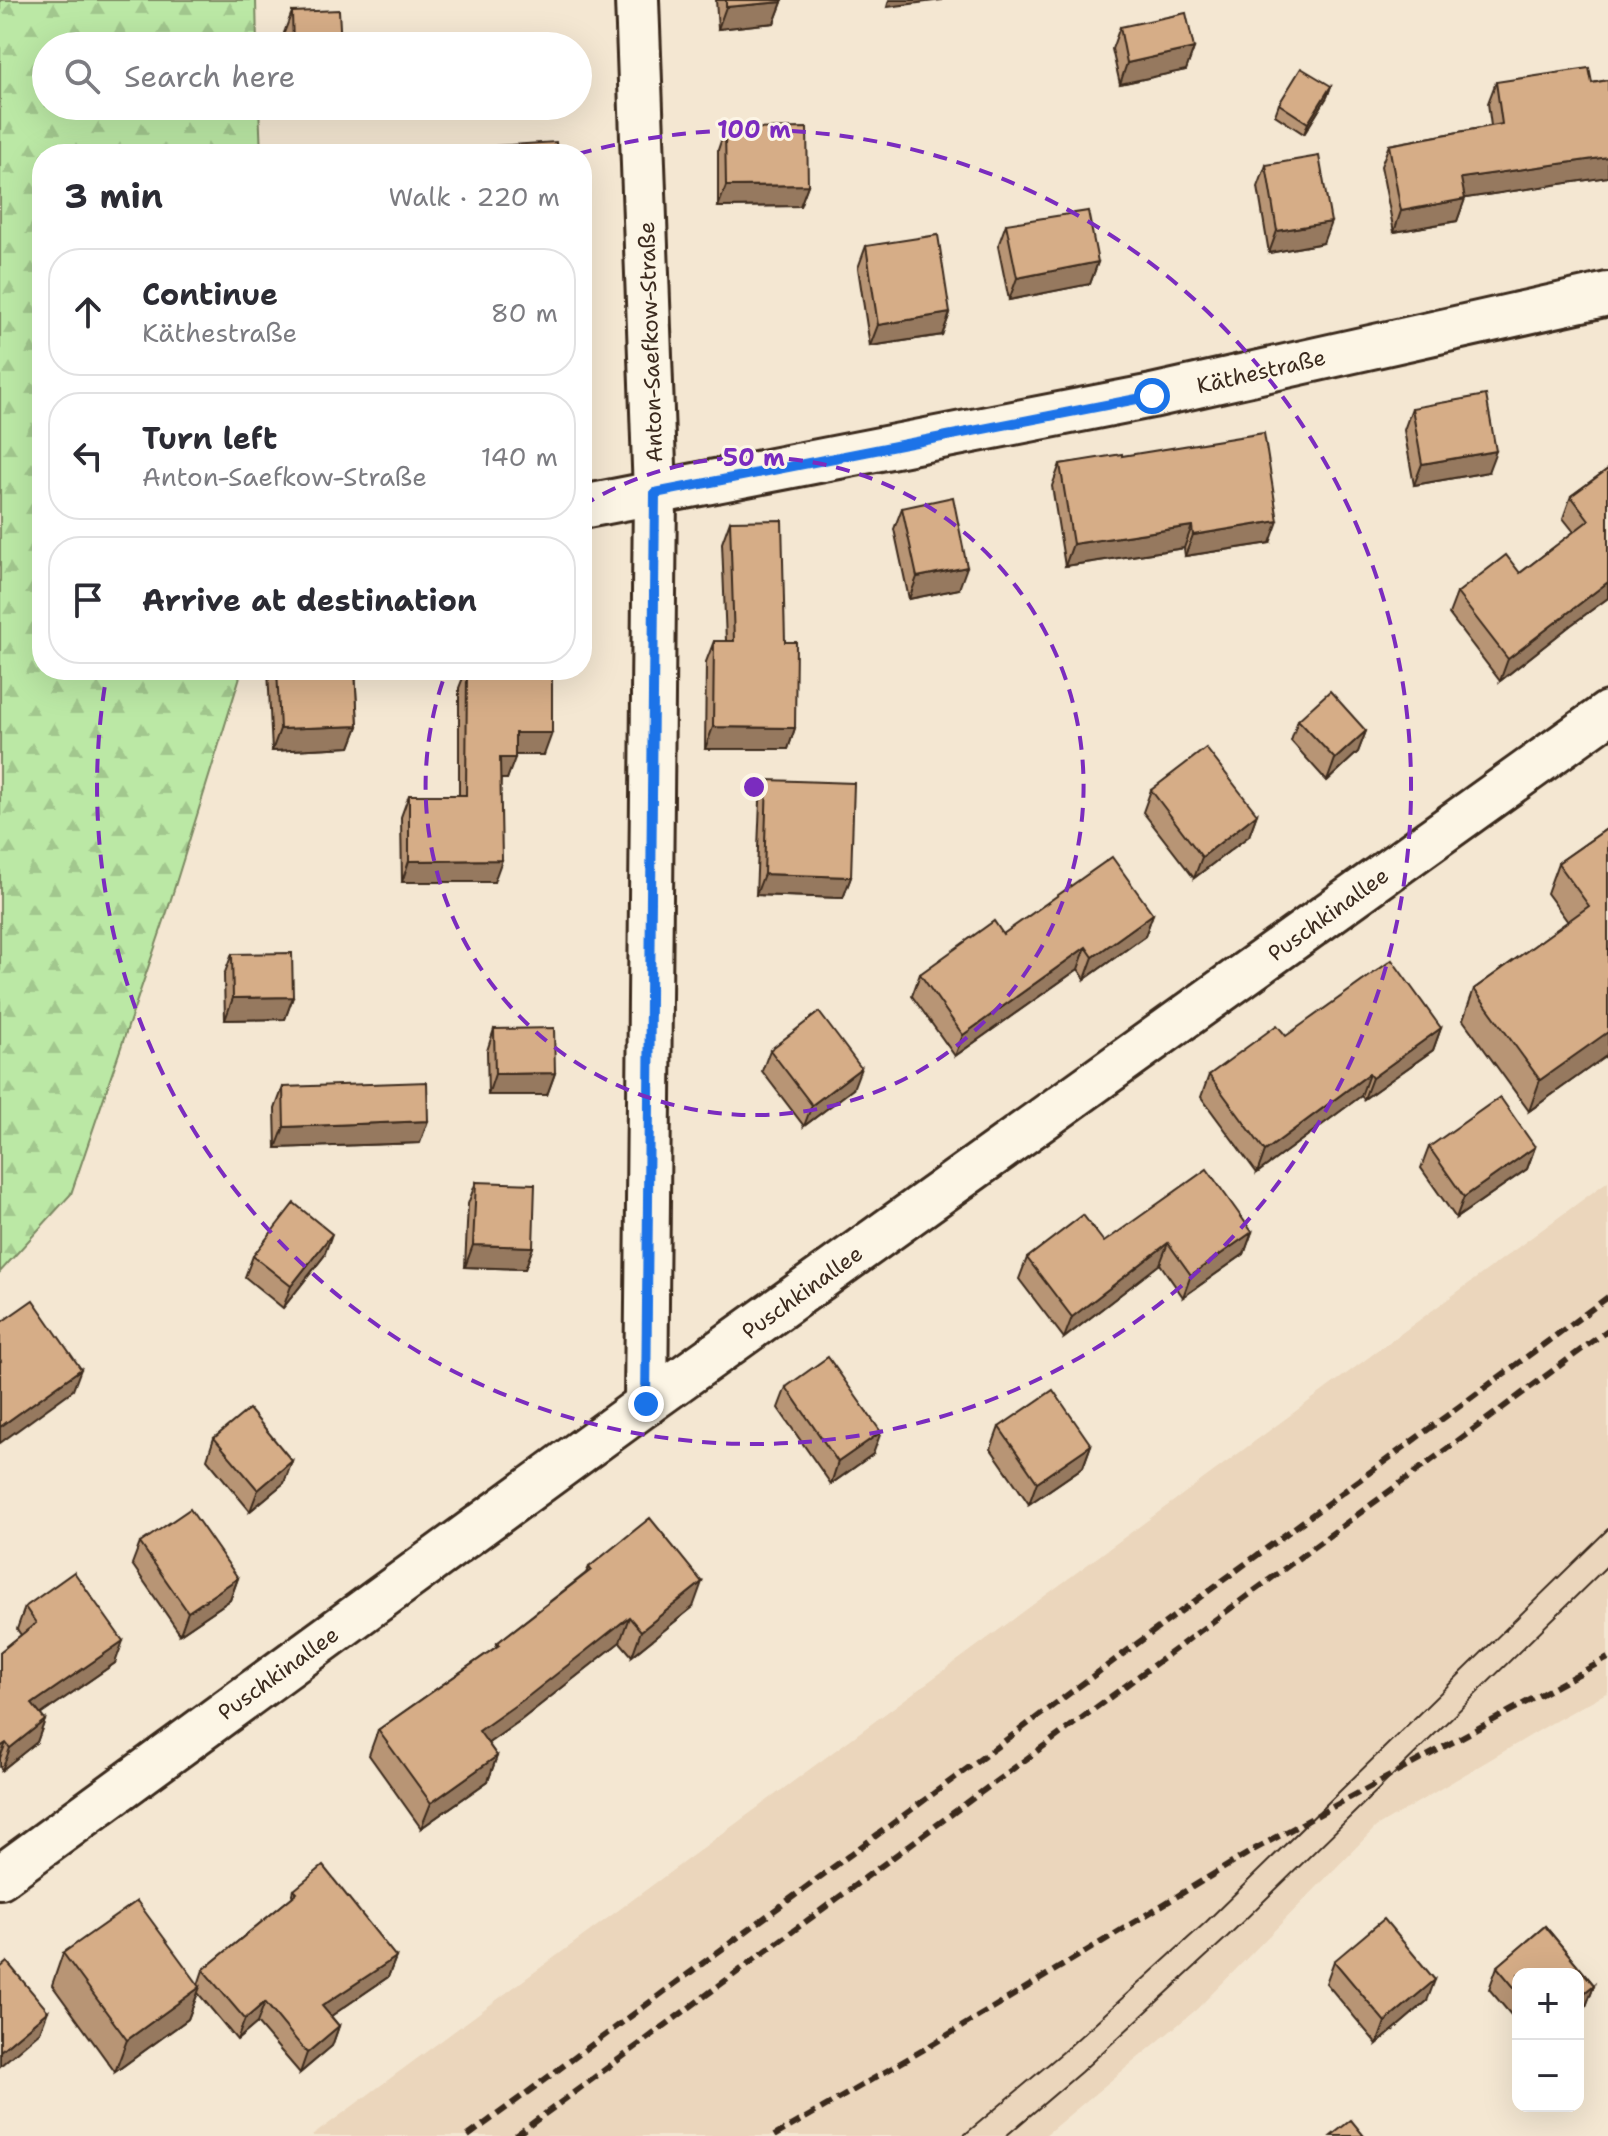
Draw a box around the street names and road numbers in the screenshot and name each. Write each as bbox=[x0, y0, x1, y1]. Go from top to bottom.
street label: Anton-Saefkow-Straße bbox=[632, 221, 669, 463]
street label: Käthestraße bbox=[1194, 343, 1328, 400]
street label: Puschkinallee bbox=[1262, 861, 1394, 968]
street label: Puschkinallee bbox=[736, 1239, 868, 1346]
street label: Puschkinallee bbox=[212, 1620, 344, 1727]

